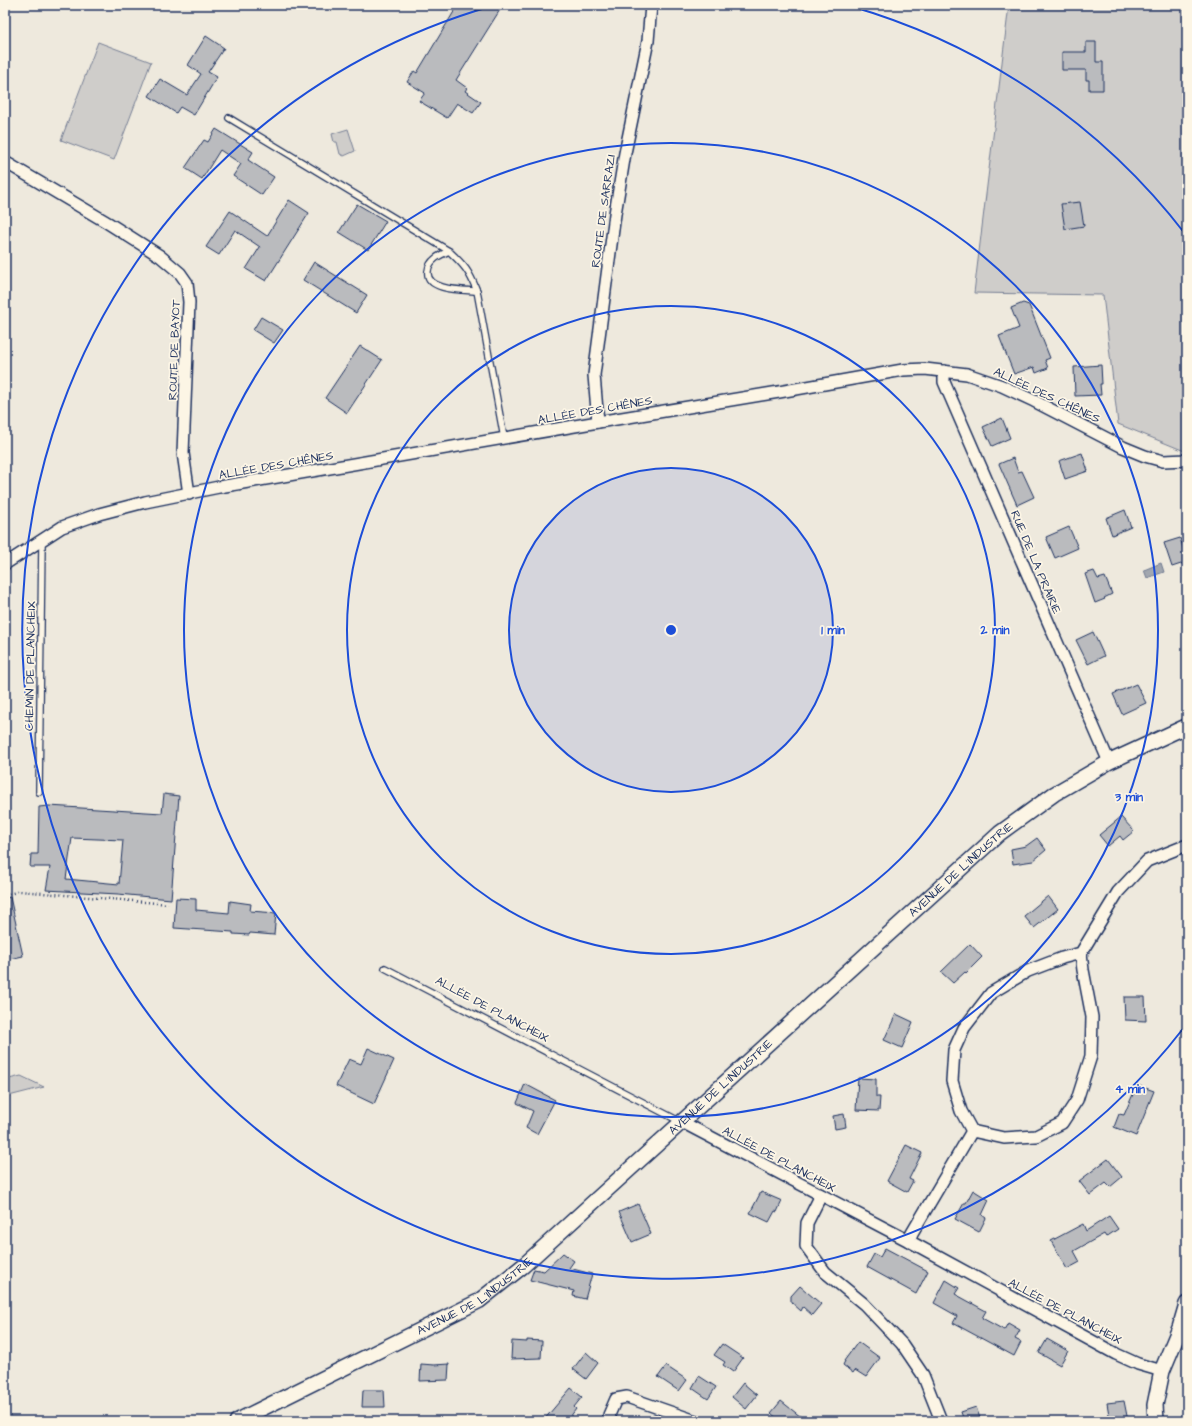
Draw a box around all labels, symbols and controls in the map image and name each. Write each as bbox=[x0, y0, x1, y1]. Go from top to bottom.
street label: ROUTE DE SARRAZI bbox=[587, 153, 620, 269]
street label: ROUTE DE BAYOT bbox=[164, 299, 185, 401]
street label: ALLÉE DES CHÊNES bbox=[991, 363, 1103, 428]
street label: ALLÉE DES CHÊNES bbox=[537, 392, 654, 429]
street label: ALLÉE DES CHÊNES bbox=[218, 447, 335, 484]
street label: RUE DE LA PRAIRIE bbox=[1006, 508, 1065, 617]
street label: CHEMIN DE PLANCHEIX bbox=[21, 601, 40, 731]
text: 1 min bbox=[821, 622, 845, 639]
text: 2 min bbox=[980, 622, 1009, 639]
centre of rings bbox=[664, 623, 678, 637]
text: 3 min bbox=[1114, 789, 1143, 806]
street label: AVENUE DE L'INDUSTRIE bbox=[905, 818, 1017, 921]
street label: ALLÉE DE PLANCHEIX bbox=[432, 972, 551, 1047]
street label: AVENUE DE L'INDUSTRIE bbox=[665, 1035, 777, 1139]
text: 4 min bbox=[1115, 1081, 1145, 1098]
street label: ALLÉE DE PLANCHEIX bbox=[719, 1122, 838, 1197]
street label: AVENUE DE L'INDUSTRIE bbox=[414, 1253, 537, 1340]
street label: ALLÉE DE PLANCHEIX bbox=[1005, 1274, 1124, 1349]

